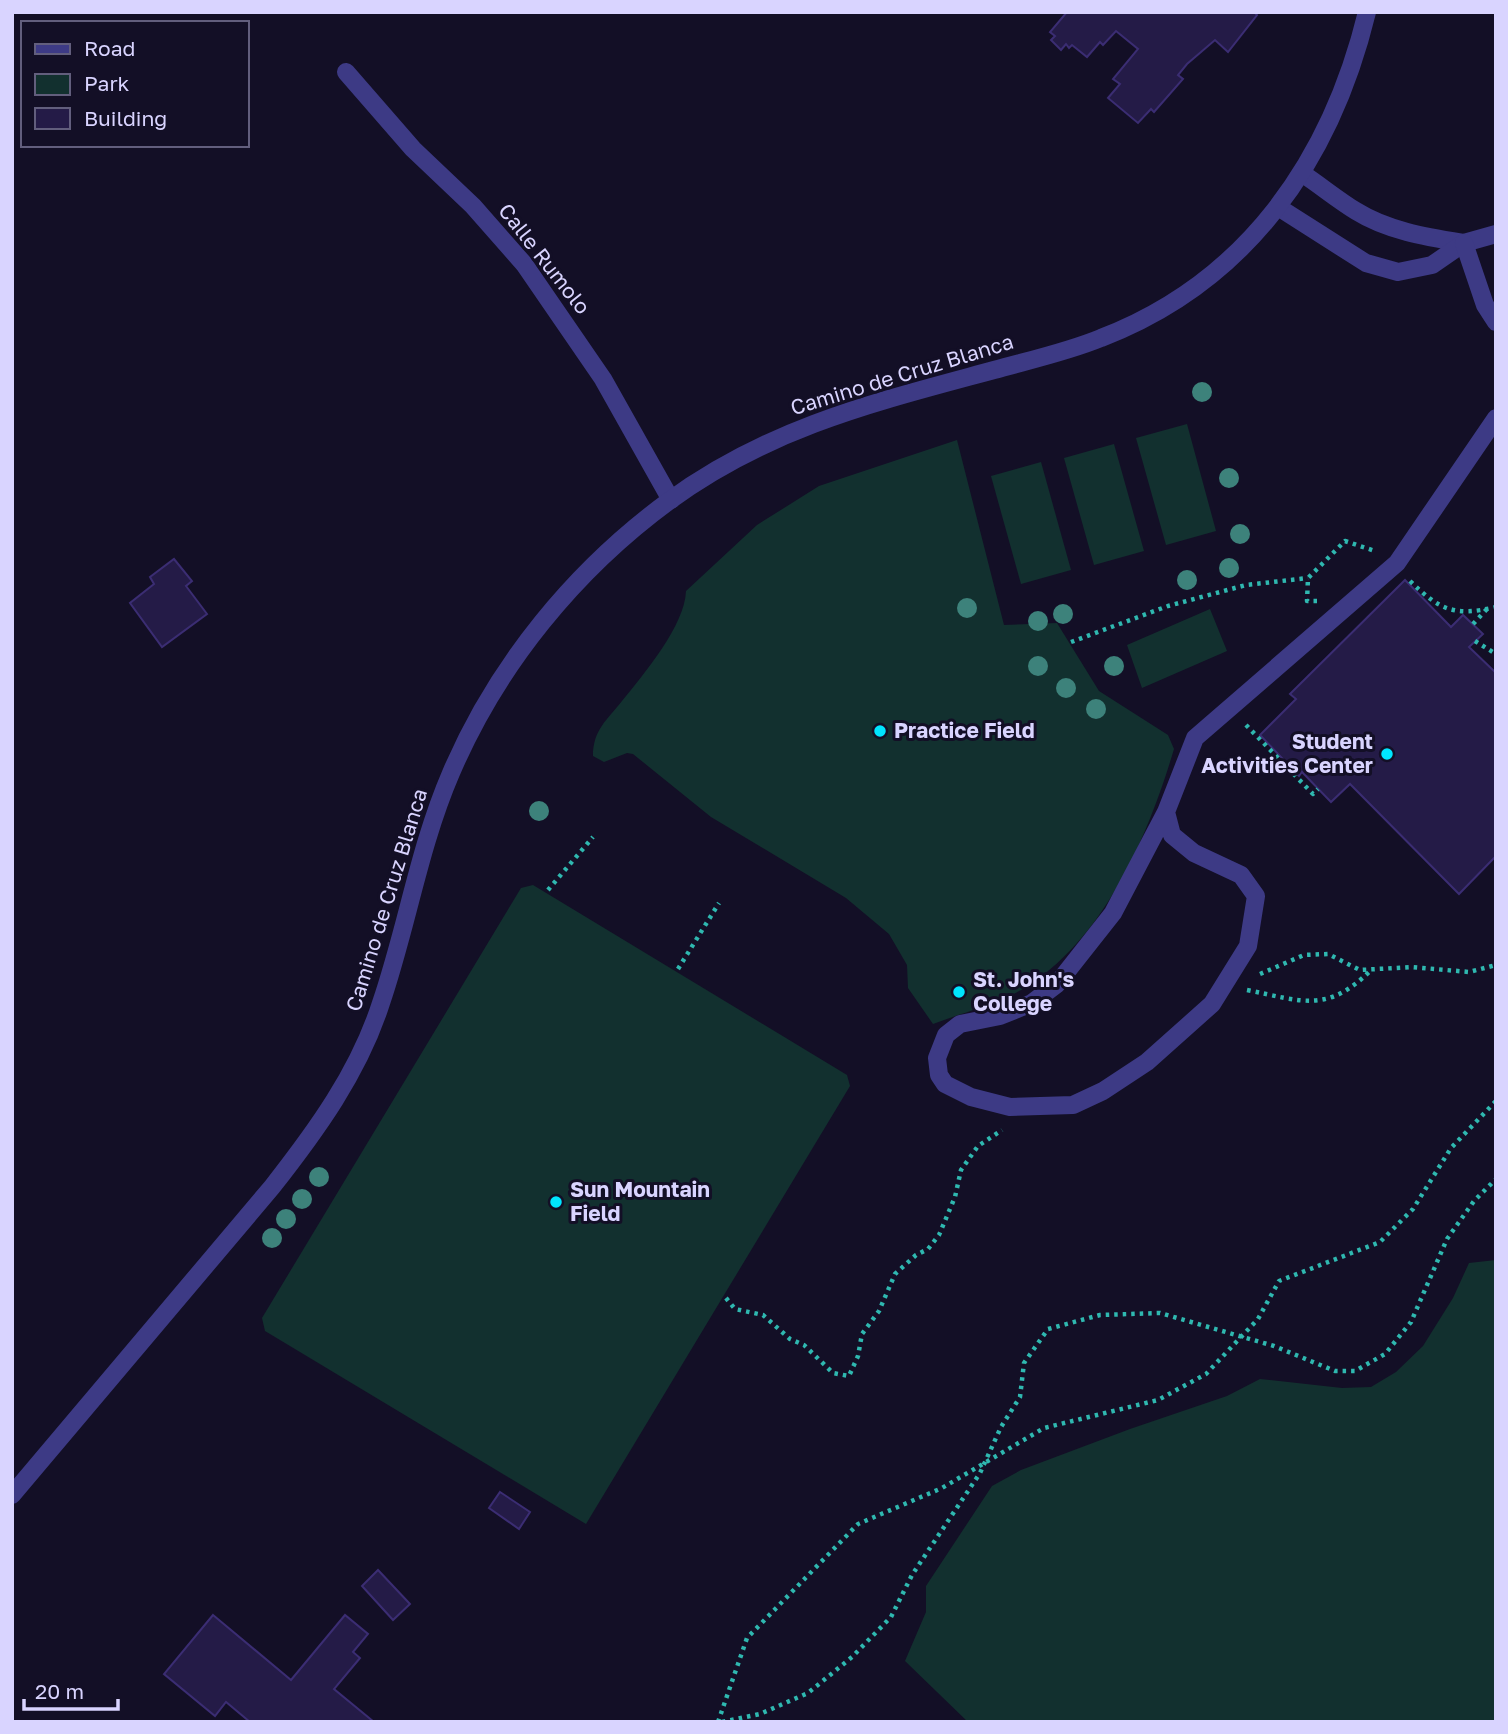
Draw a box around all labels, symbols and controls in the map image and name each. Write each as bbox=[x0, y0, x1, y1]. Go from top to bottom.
legend bbox=[21, 21, 248, 147]
text: Road bbox=[84, 35, 135, 61]
text: Park bbox=[84, 70, 130, 96]
text: Building bbox=[84, 105, 167, 131]
street label: Calle Rumolo bbox=[493, 198, 596, 319]
street label: Camino de Cruz Blanca bbox=[787, 328, 1016, 420]
place label: Practice Field bbox=[894, 717, 1035, 743]
marker: Practice Field bbox=[872, 723, 888, 739]
place label: Student Activities Center bbox=[1201, 728, 1373, 778]
marker: Student Activities Center bbox=[1379, 746, 1395, 762]
street label: Camino de Cruz Blanca bbox=[340, 785, 432, 1014]
place label: St. John's College bbox=[973, 966, 1075, 1016]
marker: St. John's College bbox=[951, 984, 967, 1000]
place label: Sun Mountain Field bbox=[570, 1176, 710, 1226]
marker: Sun Mountain Field bbox=[548, 1194, 564, 1210]
scale bar bbox=[24, 1668, 119, 1712]
text: 20 m bbox=[35, 1678, 84, 1704]

